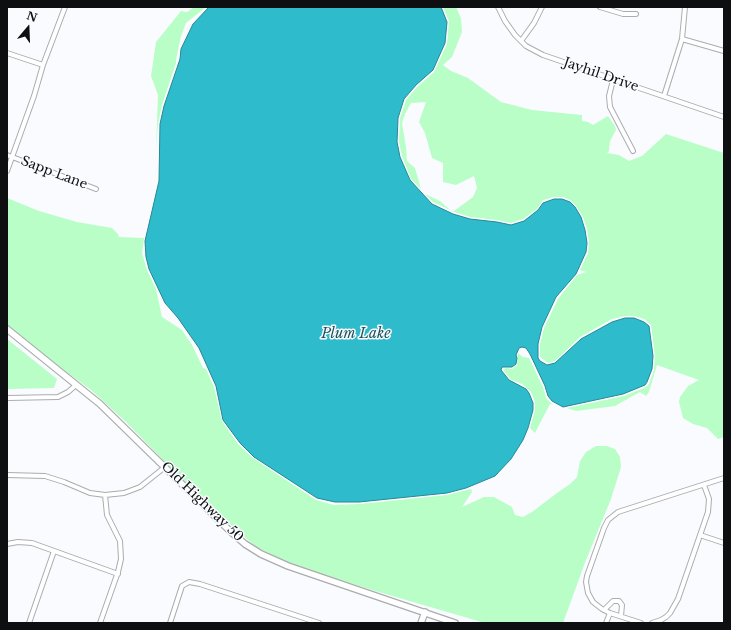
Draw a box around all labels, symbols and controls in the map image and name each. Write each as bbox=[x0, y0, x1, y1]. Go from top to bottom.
north arrow bbox=[8, 8, 48, 48]
text: N bbox=[25, 8, 39, 25]
street label: Jayhil Drive bbox=[561, 55, 641, 95]
street label: Sapp Lane bbox=[19, 153, 89, 193]
water label: Plum Lake bbox=[321, 326, 391, 342]
street label: Old Highway 50 bbox=[158, 459, 246, 545]

